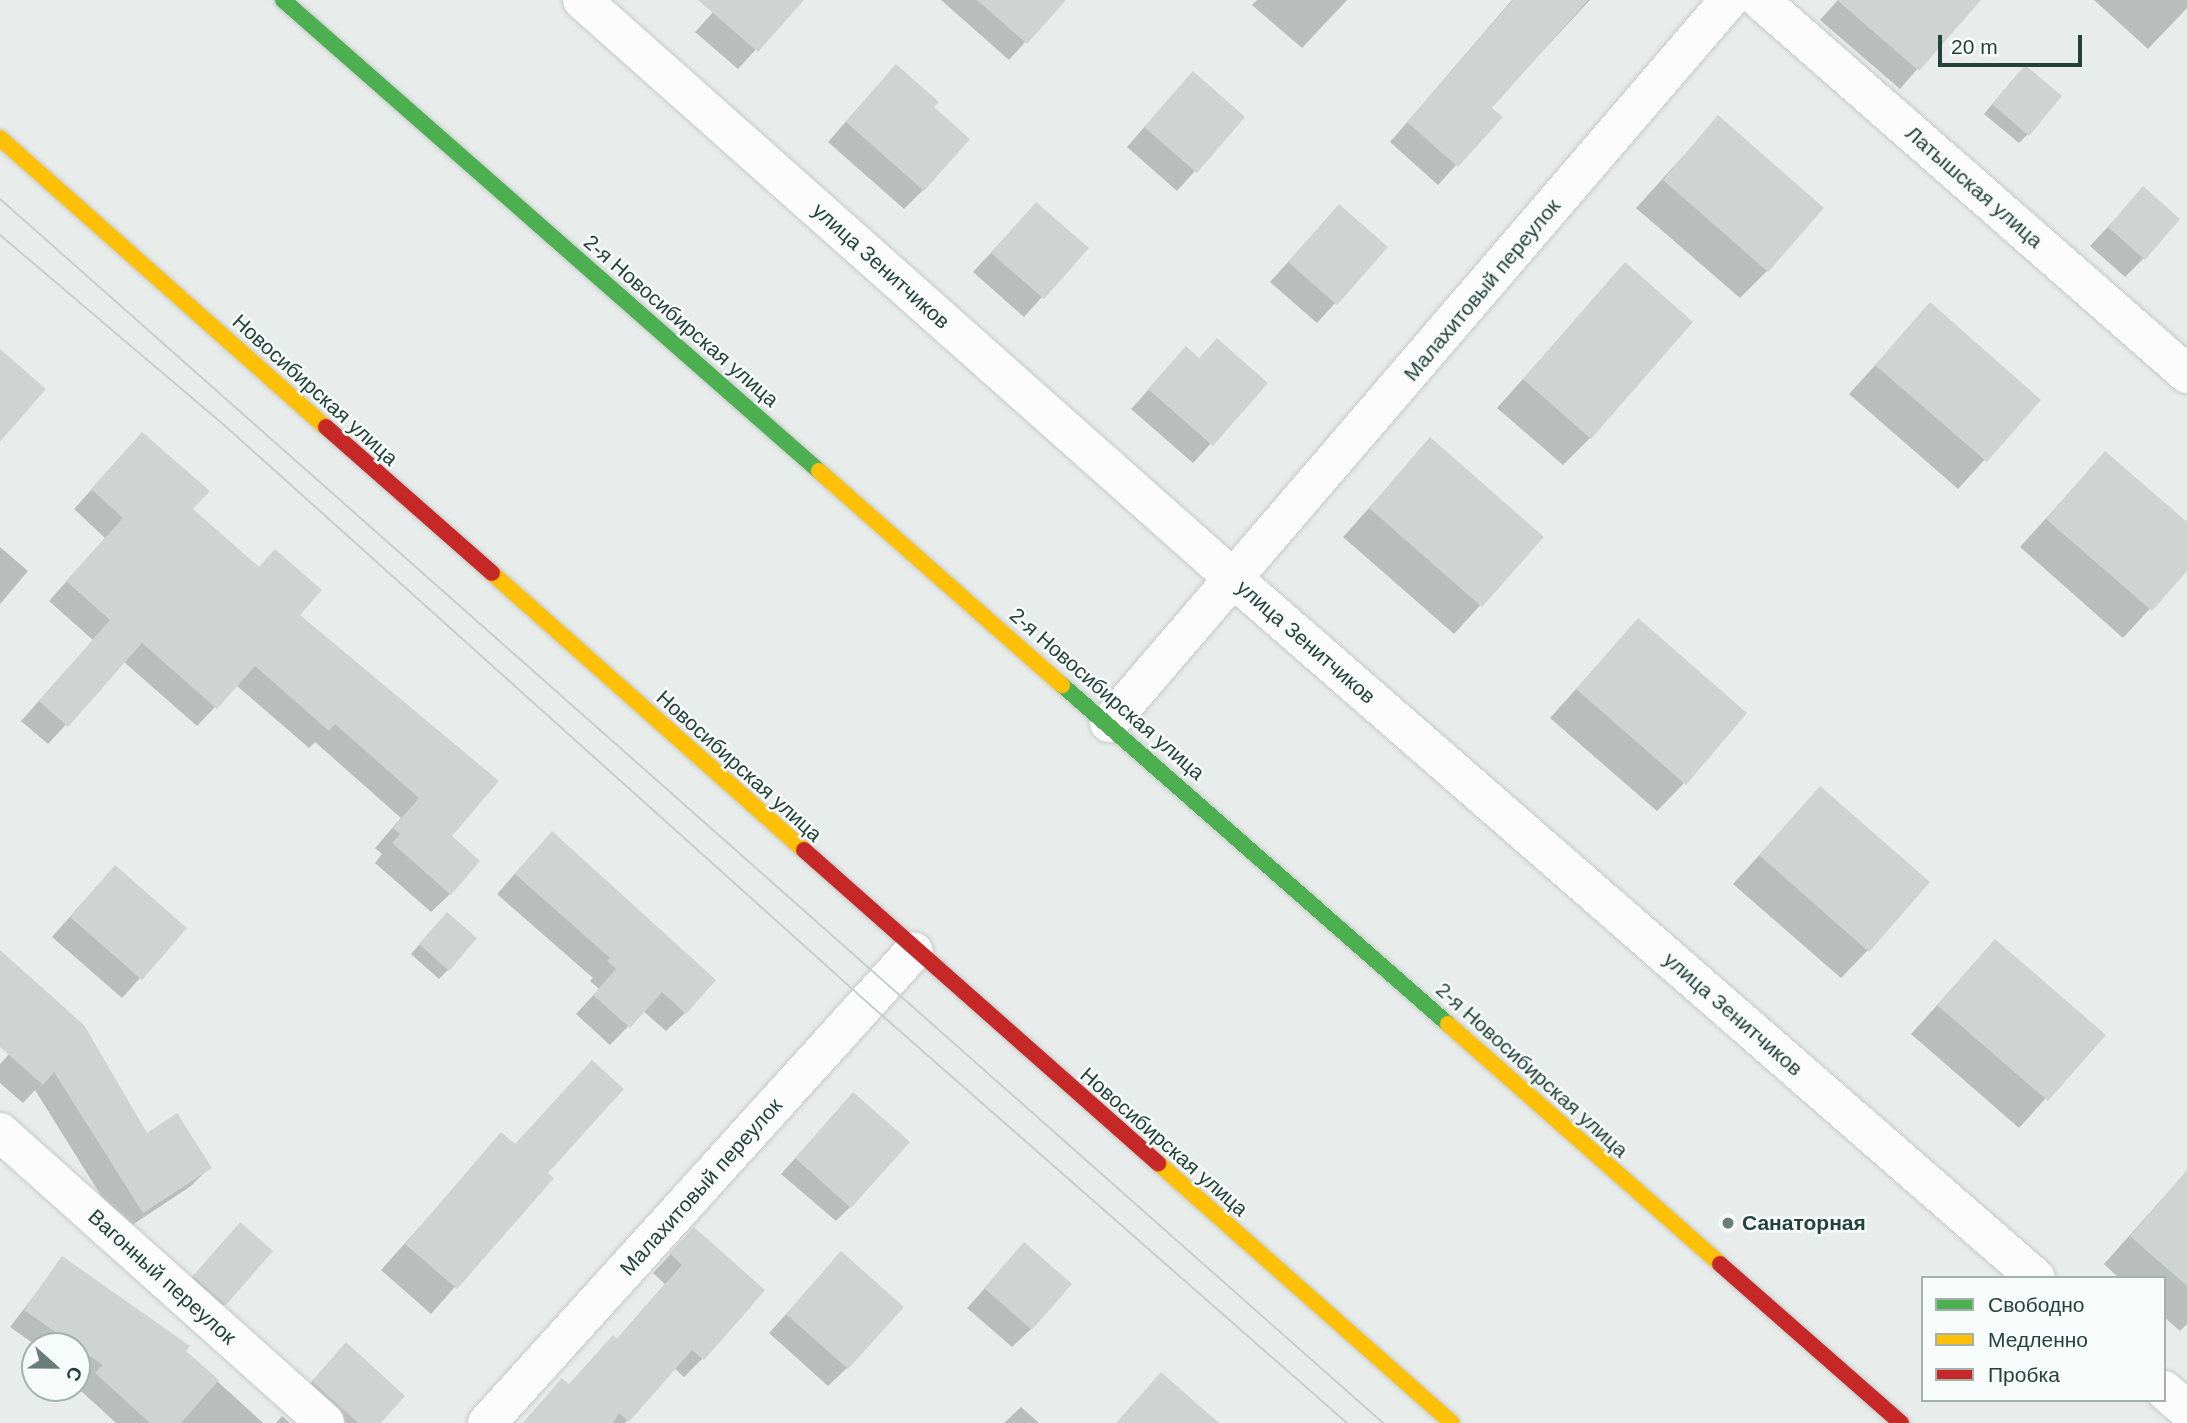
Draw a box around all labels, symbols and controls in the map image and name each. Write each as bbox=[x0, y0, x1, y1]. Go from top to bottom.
scale bar bbox=[1942, 21, 2086, 65]
text: 20 m bbox=[1951, 35, 1998, 58]
street label: Латышская улица bbox=[1900, 121, 2048, 253]
street label: Малахитовый переулок bbox=[1398, 194, 1566, 386]
street label: улица Зенитчиков bbox=[807, 198, 955, 334]
street label: 2-я Новосибирская улица bbox=[578, 230, 784, 412]
street label: Новосибирская улица bbox=[227, 309, 403, 471]
street label: улица Зенитчиков bbox=[1231, 575, 1381, 709]
street label: 2-я Новосибирская улица bbox=[1004, 603, 1210, 785]
street label: Новосибирская улица bbox=[651, 685, 827, 847]
street label: улица Зенитчиков bbox=[1658, 947, 1808, 1081]
street label: 2-я Новосибирская улица bbox=[1431, 977, 1633, 1163]
street label: Новосибирская улица bbox=[1075, 1062, 1253, 1222]
street label: Малахитовый переулок bbox=[615, 1093, 787, 1281]
street label: Вагонный переулок bbox=[83, 1204, 241, 1350]
place label: Санаторная bbox=[1742, 1210, 1866, 1236]
marker: Санаторная bbox=[1720, 1215, 1736, 1231]
legend bbox=[1921, 1276, 2166, 1402]
text: Свободно bbox=[1988, 1293, 2085, 1316]
text: Медленно bbox=[1988, 1328, 2088, 1351]
north arrow bbox=[21, 1332, 91, 1402]
text: Пробка bbox=[1988, 1363, 2060, 1386]
text: С bbox=[62, 1364, 86, 1384]

